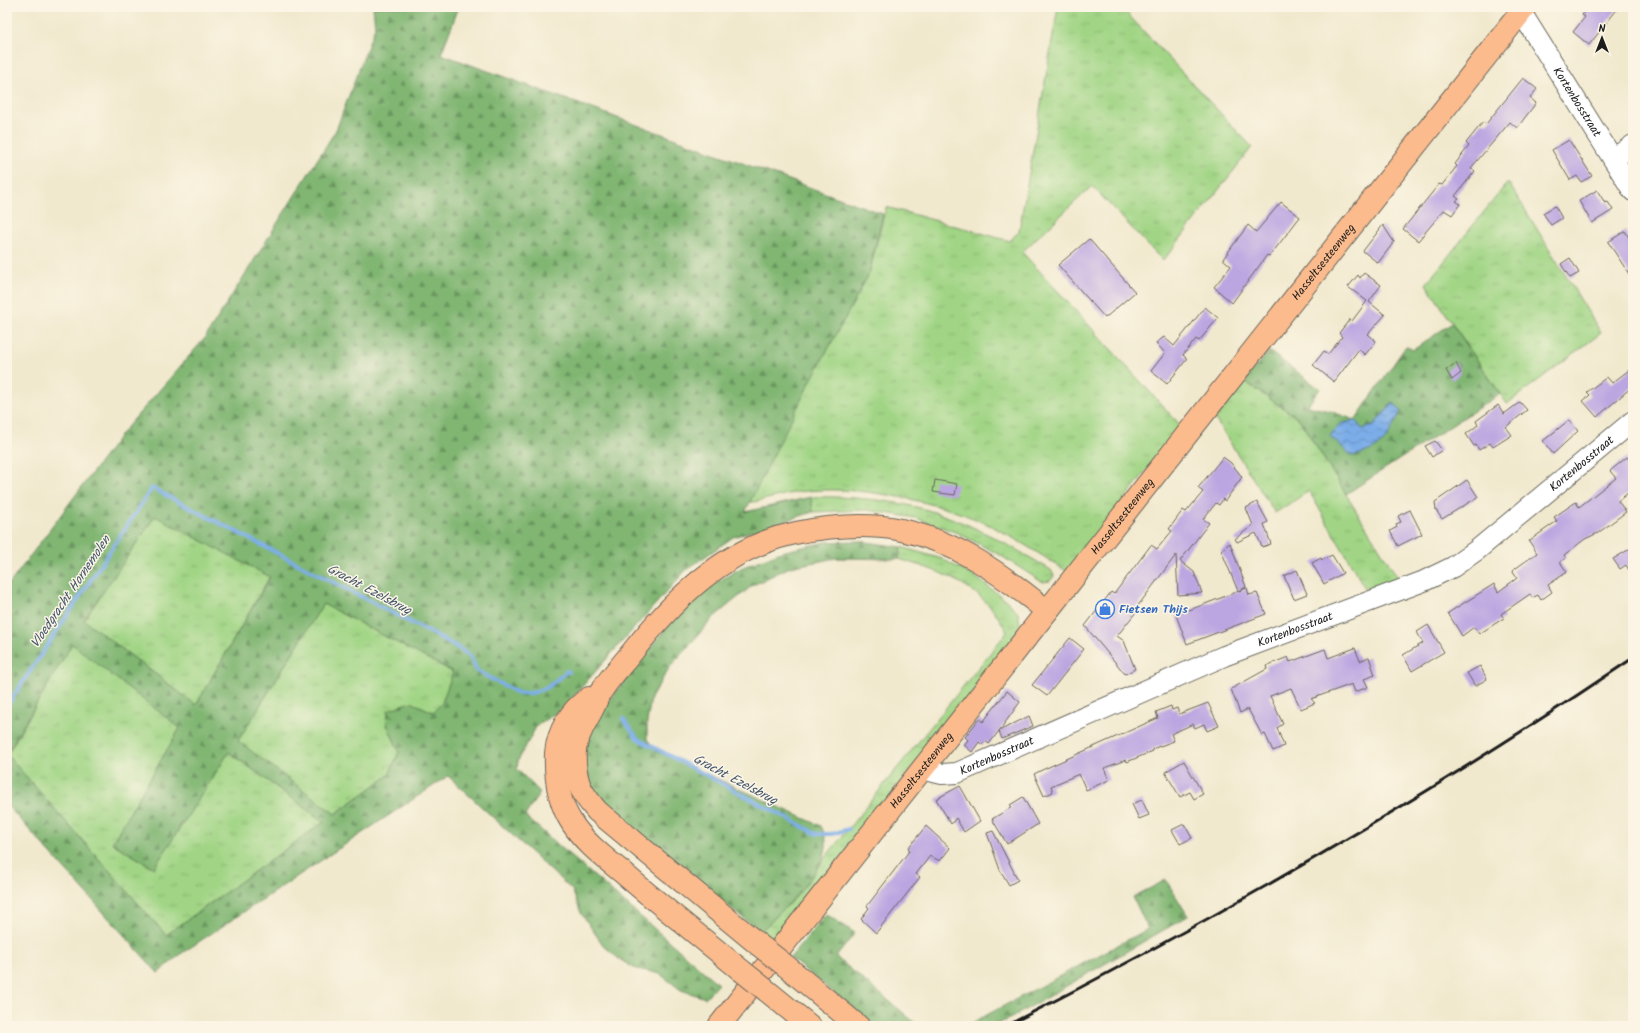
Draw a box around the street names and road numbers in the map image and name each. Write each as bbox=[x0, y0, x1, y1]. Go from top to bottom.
street label: Kortenbosstraat bbox=[1548, 63, 1607, 141]
street label: Hasseltsesteenweg bbox=[1287, 219, 1360, 305]
street label: Kortenbosstraat bbox=[1545, 431, 1618, 496]
street label: Hasseltsesteenweg bbox=[1086, 473, 1159, 559]
street label: Kortenbosstraat bbox=[1254, 606, 1336, 652]
street label: Hasseltsesteenweg bbox=[885, 727, 958, 813]
street label: Kortenbosstraat bbox=[956, 731, 1037, 780]

